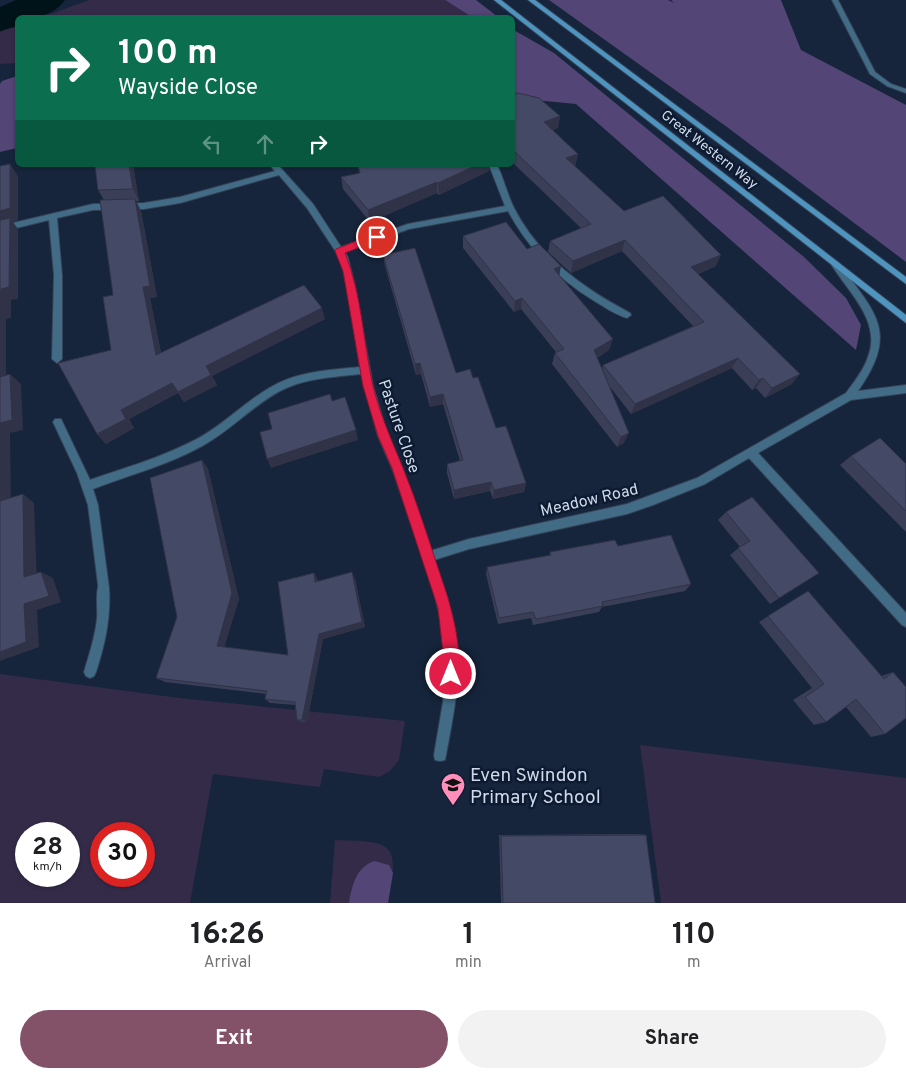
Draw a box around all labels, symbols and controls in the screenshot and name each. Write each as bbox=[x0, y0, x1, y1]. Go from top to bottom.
text: 100 m bbox=[118, 32, 218, 76]
icon: right bbox=[35, 35, 100, 100]
text: Wayside Close bbox=[118, 75, 258, 102]
street label: Great Western Way bbox=[657, 107, 761, 193]
icon: left bbox=[198, 130, 226, 158]
icon: ahead bbox=[251, 130, 279, 158]
icon: right bbox=[304, 130, 332, 158]
pin bbox=[356, 216, 398, 258]
icon: arrive bbox=[363, 223, 391, 251]
street label: Pasture Close bbox=[373, 377, 423, 476]
street label: Meadow Road bbox=[538, 480, 640, 522]
position arrow bbox=[424, 647, 476, 699]
place label: Even Swindon Primary School bbox=[470, 764, 601, 810]
school or university icon: Even Swindon Primary School bbox=[440, 772, 466, 806]
speed limit sign: 30 bbox=[90, 822, 155, 887]
text: 28 bbox=[32, 832, 63, 864]
text: km/h bbox=[33, 859, 62, 875]
text: 16:26 bbox=[190, 917, 265, 954]
text: 1 bbox=[462, 917, 474, 954]
text: 110 bbox=[672, 917, 716, 954]
text: Arrival bbox=[204, 953, 251, 973]
text: min bbox=[455, 953, 482, 973]
text: m bbox=[687, 953, 701, 973]
button: Exit bbox=[20, 1010, 448, 1068]
button: Share bbox=[458, 1010, 886, 1068]

